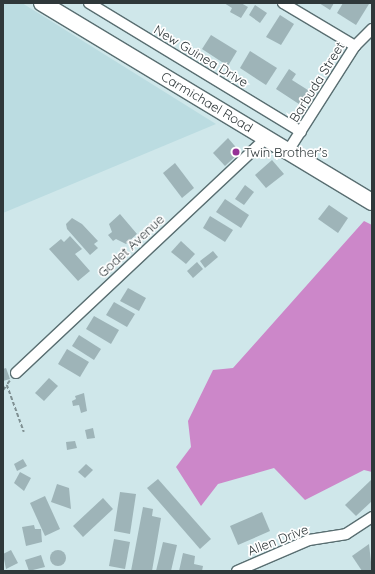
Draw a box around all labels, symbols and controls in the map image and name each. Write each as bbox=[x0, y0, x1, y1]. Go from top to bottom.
street label: New Guinea Drive bbox=[151, 22, 251, 90]
street label: Barbuda Street bbox=[286, 39, 348, 125]
street label: Carmichael Road bbox=[158, 68, 256, 136]
place label: Twin Brother's bbox=[244, 144, 328, 160]
marker: Twin Brother's bbox=[231, 147, 241, 157]
street label: Godet Avenue bbox=[95, 211, 167, 281]
street label: Allen Drive bbox=[245, 521, 311, 559]

